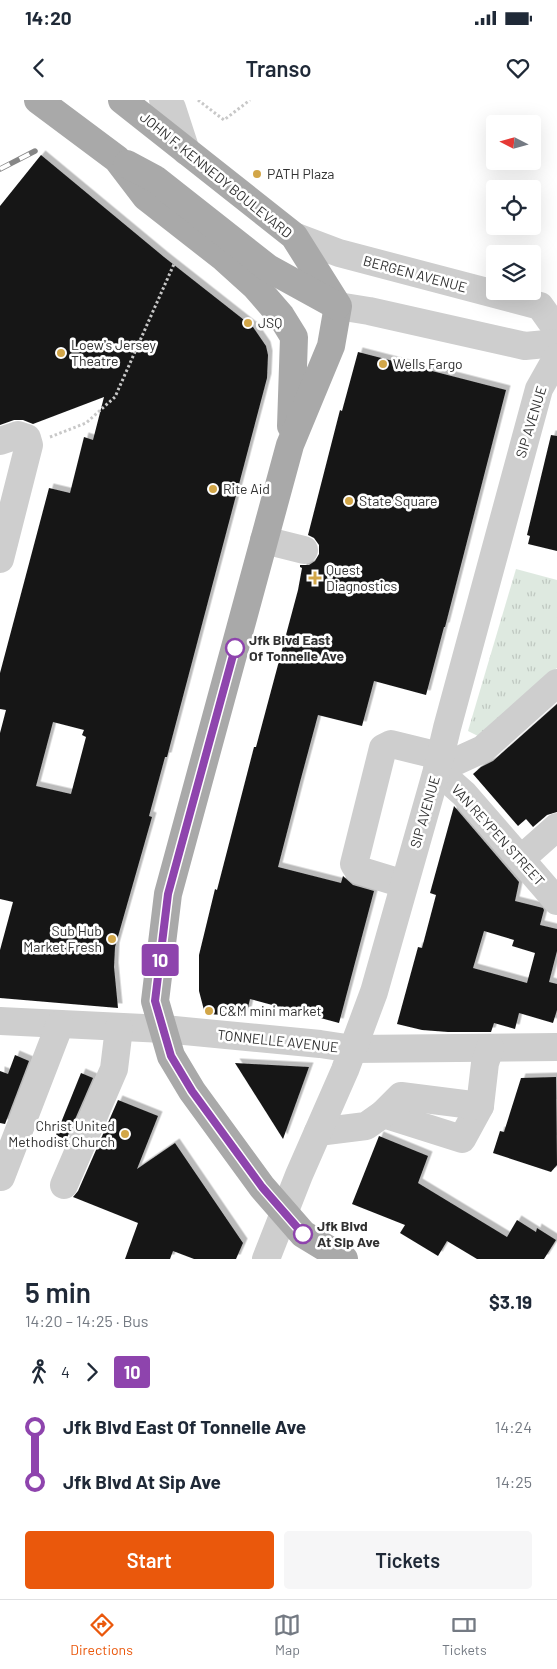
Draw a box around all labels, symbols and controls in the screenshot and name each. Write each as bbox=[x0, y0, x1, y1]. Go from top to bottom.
text: 14:20 bbox=[25, 6, 72, 29]
icon: back bbox=[25, 54, 53, 82]
icon: heart bbox=[504, 54, 532, 82]
text: Transo bbox=[245, 55, 312, 81]
street label: JOHN F. KENNEDY BOULEVARD bbox=[137, 108, 296, 241]
north arrow bbox=[486, 115, 541, 170]
map controls bbox=[486, 115, 541, 300]
place label: PATH Plaza bbox=[267, 165, 335, 182]
marker: PATH Plaza bbox=[251, 168, 263, 180]
button: locate bbox=[486, 180, 541, 235]
button: layers bbox=[486, 245, 541, 300]
street label: BERGEN AVENUE bbox=[362, 252, 469, 296]
place label: JSQ bbox=[258, 314, 282, 331]
marker: JSQ bbox=[242, 317, 254, 329]
place label: Loew's Jersey Theatre bbox=[71, 336, 157, 369]
marker: Loew's Jersey Theatre bbox=[55, 347, 67, 359]
place label: Wells Fargo bbox=[393, 355, 463, 372]
marker: Wells Fargo bbox=[377, 358, 389, 370]
street label: SIP AVENUE bbox=[512, 384, 550, 460]
place label: Rite Aid bbox=[223, 480, 270, 497]
marker: Rite Aid bbox=[207, 483, 219, 495]
place label: State Square bbox=[359, 492, 438, 509]
marker: State Square bbox=[343, 495, 355, 507]
place label: Quest Diagnostics bbox=[326, 561, 398, 594]
marker: Quest Diagnostics bbox=[308, 571, 322, 585]
place label: Jfk Blvd East Of Tonnelle Ave bbox=[249, 631, 344, 664]
marker: Jfk Blvd East Of Tonnelle Ave bbox=[225, 638, 245, 658]
street label: SIP AVENUE bbox=[406, 774, 443, 850]
street label: VAN REYPEN STREET bbox=[448, 780, 548, 889]
place label: Sub Hub Market Fresh bbox=[23, 922, 102, 955]
marker: Sub Hub Market Fresh bbox=[106, 933, 118, 945]
line badge: 10 bbox=[138, 944, 182, 976]
text: 10 bbox=[152, 949, 168, 971]
place label: C&M mini market bbox=[219, 1002, 322, 1019]
marker: C&M mini market bbox=[203, 1005, 215, 1017]
street label: TONNELLE AVENUE bbox=[217, 1026, 339, 1055]
place label: Christ United Methodist Church bbox=[8, 1117, 115, 1150]
marker: Christ United Methodist Church bbox=[119, 1128, 131, 1140]
place label: Jfk Blvd At Sip Ave bbox=[317, 1217, 380, 1250]
marker: Jfk Blvd At Sip Ave bbox=[293, 1224, 313, 1244]
text: 5 min bbox=[25, 1275, 91, 1309]
text: $3.19 bbox=[489, 1290, 532, 1313]
text: 14:20 – 14:25 · Bus bbox=[25, 1311, 149, 1330]
icon: walk bbox=[25, 1358, 53, 1386]
icon: forward bbox=[78, 1358, 106, 1386]
text: 10 bbox=[124, 1361, 140, 1383]
text: 4 bbox=[61, 1362, 70, 1381]
text: Jfk Blvd East Of Tonnelle Ave bbox=[63, 1415, 306, 1438]
text: 14:24 bbox=[495, 1417, 532, 1436]
text: Jfk Blvd At Sip Ave bbox=[63, 1470, 221, 1493]
text: 14:25 bbox=[495, 1472, 532, 1491]
button: Start bbox=[25, 1531, 274, 1589]
button: Tickets bbox=[284, 1531, 532, 1589]
tab: Directions bbox=[70, 1611, 133, 1658]
tab: Map bbox=[273, 1611, 301, 1658]
tab: Tickets bbox=[442, 1611, 487, 1658]

